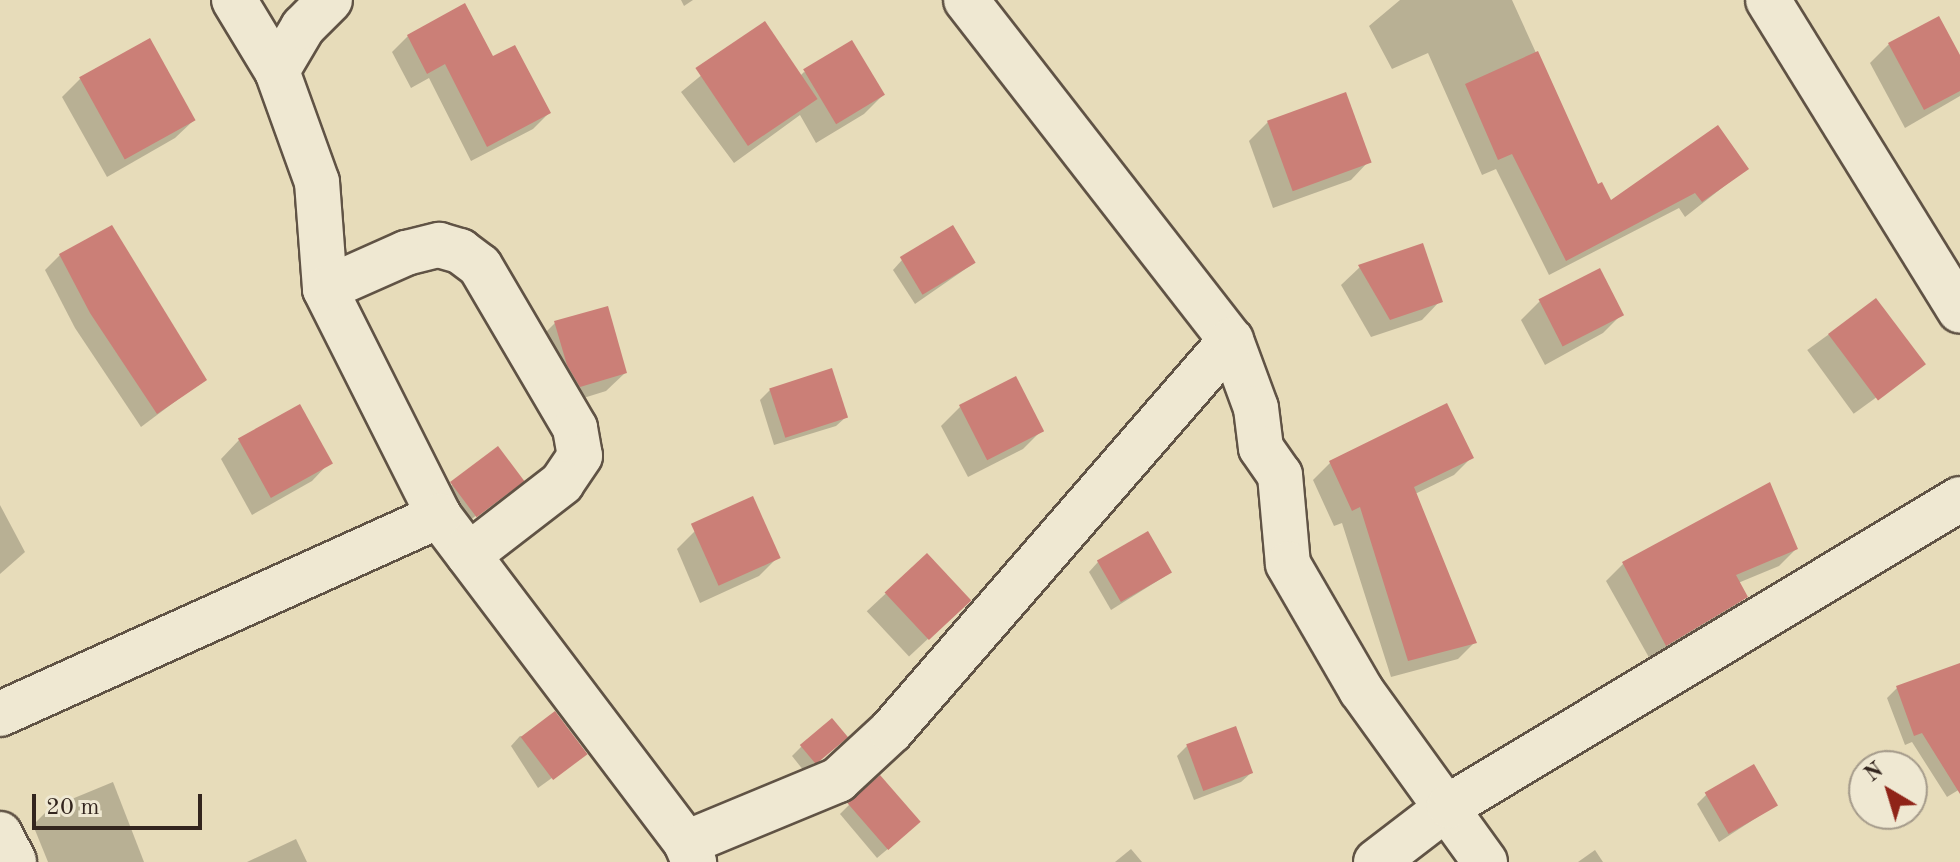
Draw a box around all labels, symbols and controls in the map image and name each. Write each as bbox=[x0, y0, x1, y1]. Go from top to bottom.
north arrow bbox=[1848, 750, 1928, 830]
text: N bbox=[1861, 759, 1888, 787]
scale bar bbox=[36, 778, 206, 828]
text: 20 m bbox=[46, 796, 100, 820]

